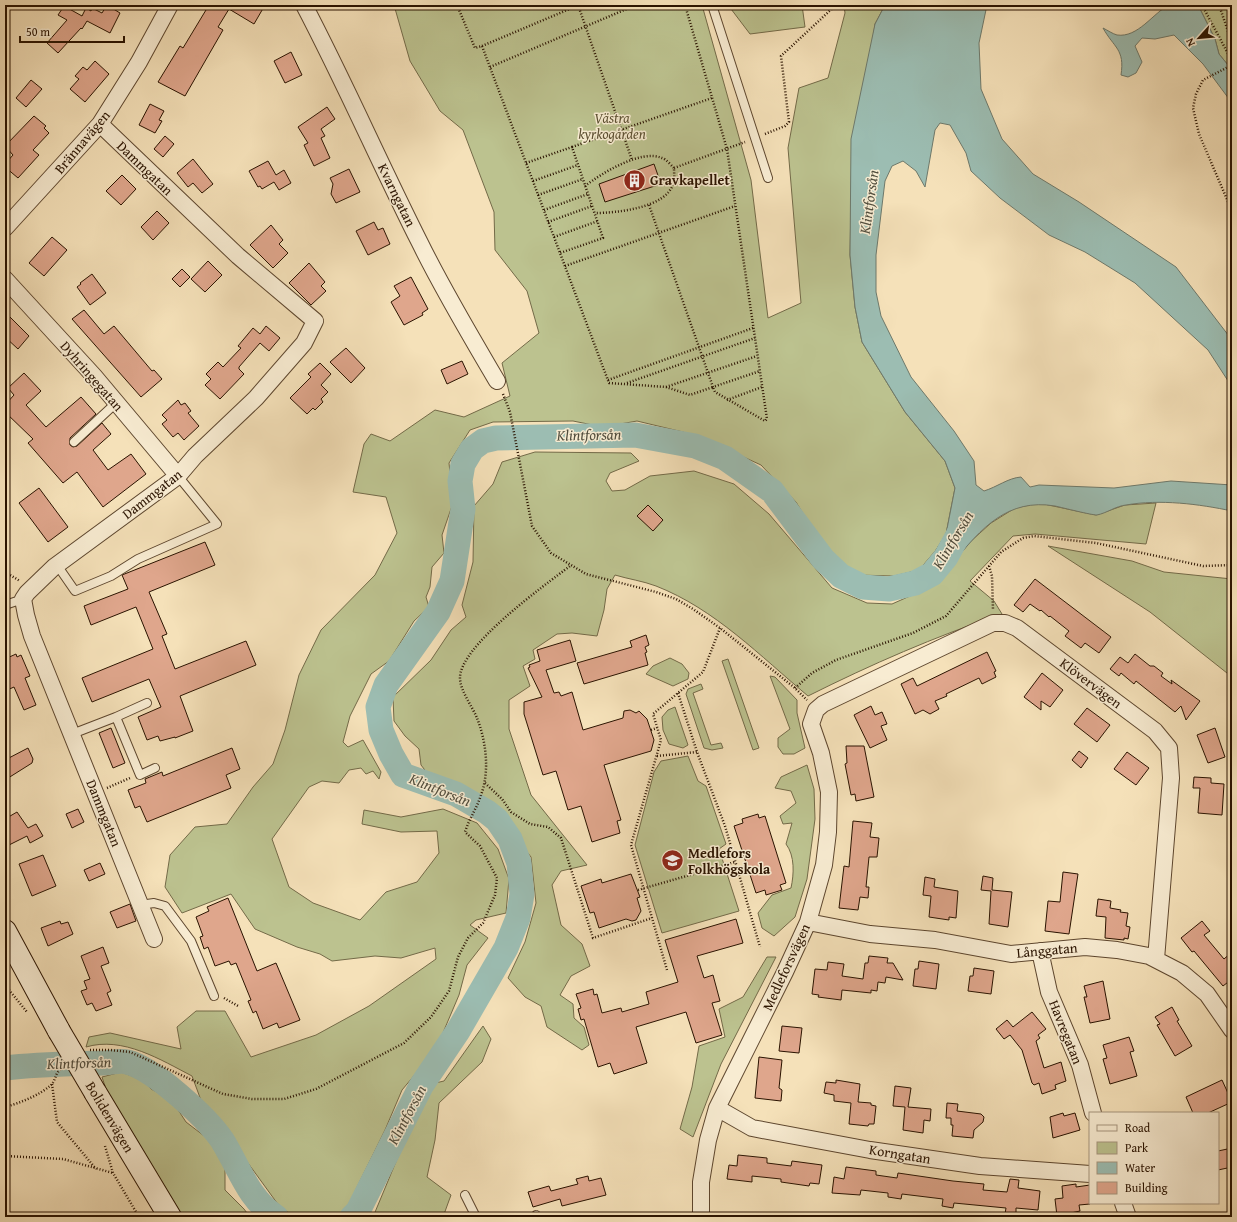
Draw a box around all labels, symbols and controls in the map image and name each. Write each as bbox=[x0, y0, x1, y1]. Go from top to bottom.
scale bar bbox=[20, 18, 124, 44]
north arrow bbox=[1179, 18, 1219, 58]
text: 50 m bbox=[26, 23, 50, 40]
text: N bbox=[1181, 35, 1199, 49]
street label: Brännavägen bbox=[49, 106, 115, 178]
park label: Västra kyrkogården bbox=[578, 108, 646, 144]
street label: Dammgatan bbox=[113, 136, 178, 200]
street label: Kvarngatan bbox=[373, 160, 421, 230]
building icon: Gravkapellet bbox=[621, 167, 647, 193]
water label: Klintforsån bbox=[853, 168, 883, 236]
place label: Gravkapellet bbox=[650, 170, 730, 190]
street label: Dyhringegatan bbox=[56, 336, 128, 416]
water label: Klintforsån bbox=[556, 423, 622, 446]
street label: Dammgatan bbox=[118, 464, 186, 524]
water label: Klintforsån bbox=[926, 506, 978, 574]
street label: Klövervägen bbox=[1056, 653, 1126, 713]
water label: Klintforsån bbox=[405, 767, 474, 811]
street label: Dammgatan bbox=[81, 776, 127, 850]
place label: Medlefors Folkhögskola bbox=[688, 843, 771, 879]
school or university icon: Medlefors Folkhögskola bbox=[660, 848, 686, 874]
street label: Medleforsvägen bbox=[757, 920, 815, 1014]
street label: Långgatan bbox=[1016, 937, 1079, 963]
street label: Havregatan bbox=[1044, 997, 1088, 1067]
water label: Klintforsån bbox=[45, 1051, 112, 1074]
street label: Bolidenvägen bbox=[81, 1078, 139, 1156]
water label: Klintforsån bbox=[382, 1081, 431, 1149]
legend bbox=[1089, 1112, 1219, 1204]
text: Road bbox=[1125, 1119, 1151, 1136]
street label: Korngatan bbox=[868, 1139, 932, 1169]
text: Park bbox=[1125, 1139, 1149, 1156]
text: Water bbox=[1125, 1159, 1155, 1176]
text: Building bbox=[1125, 1179, 1168, 1196]

